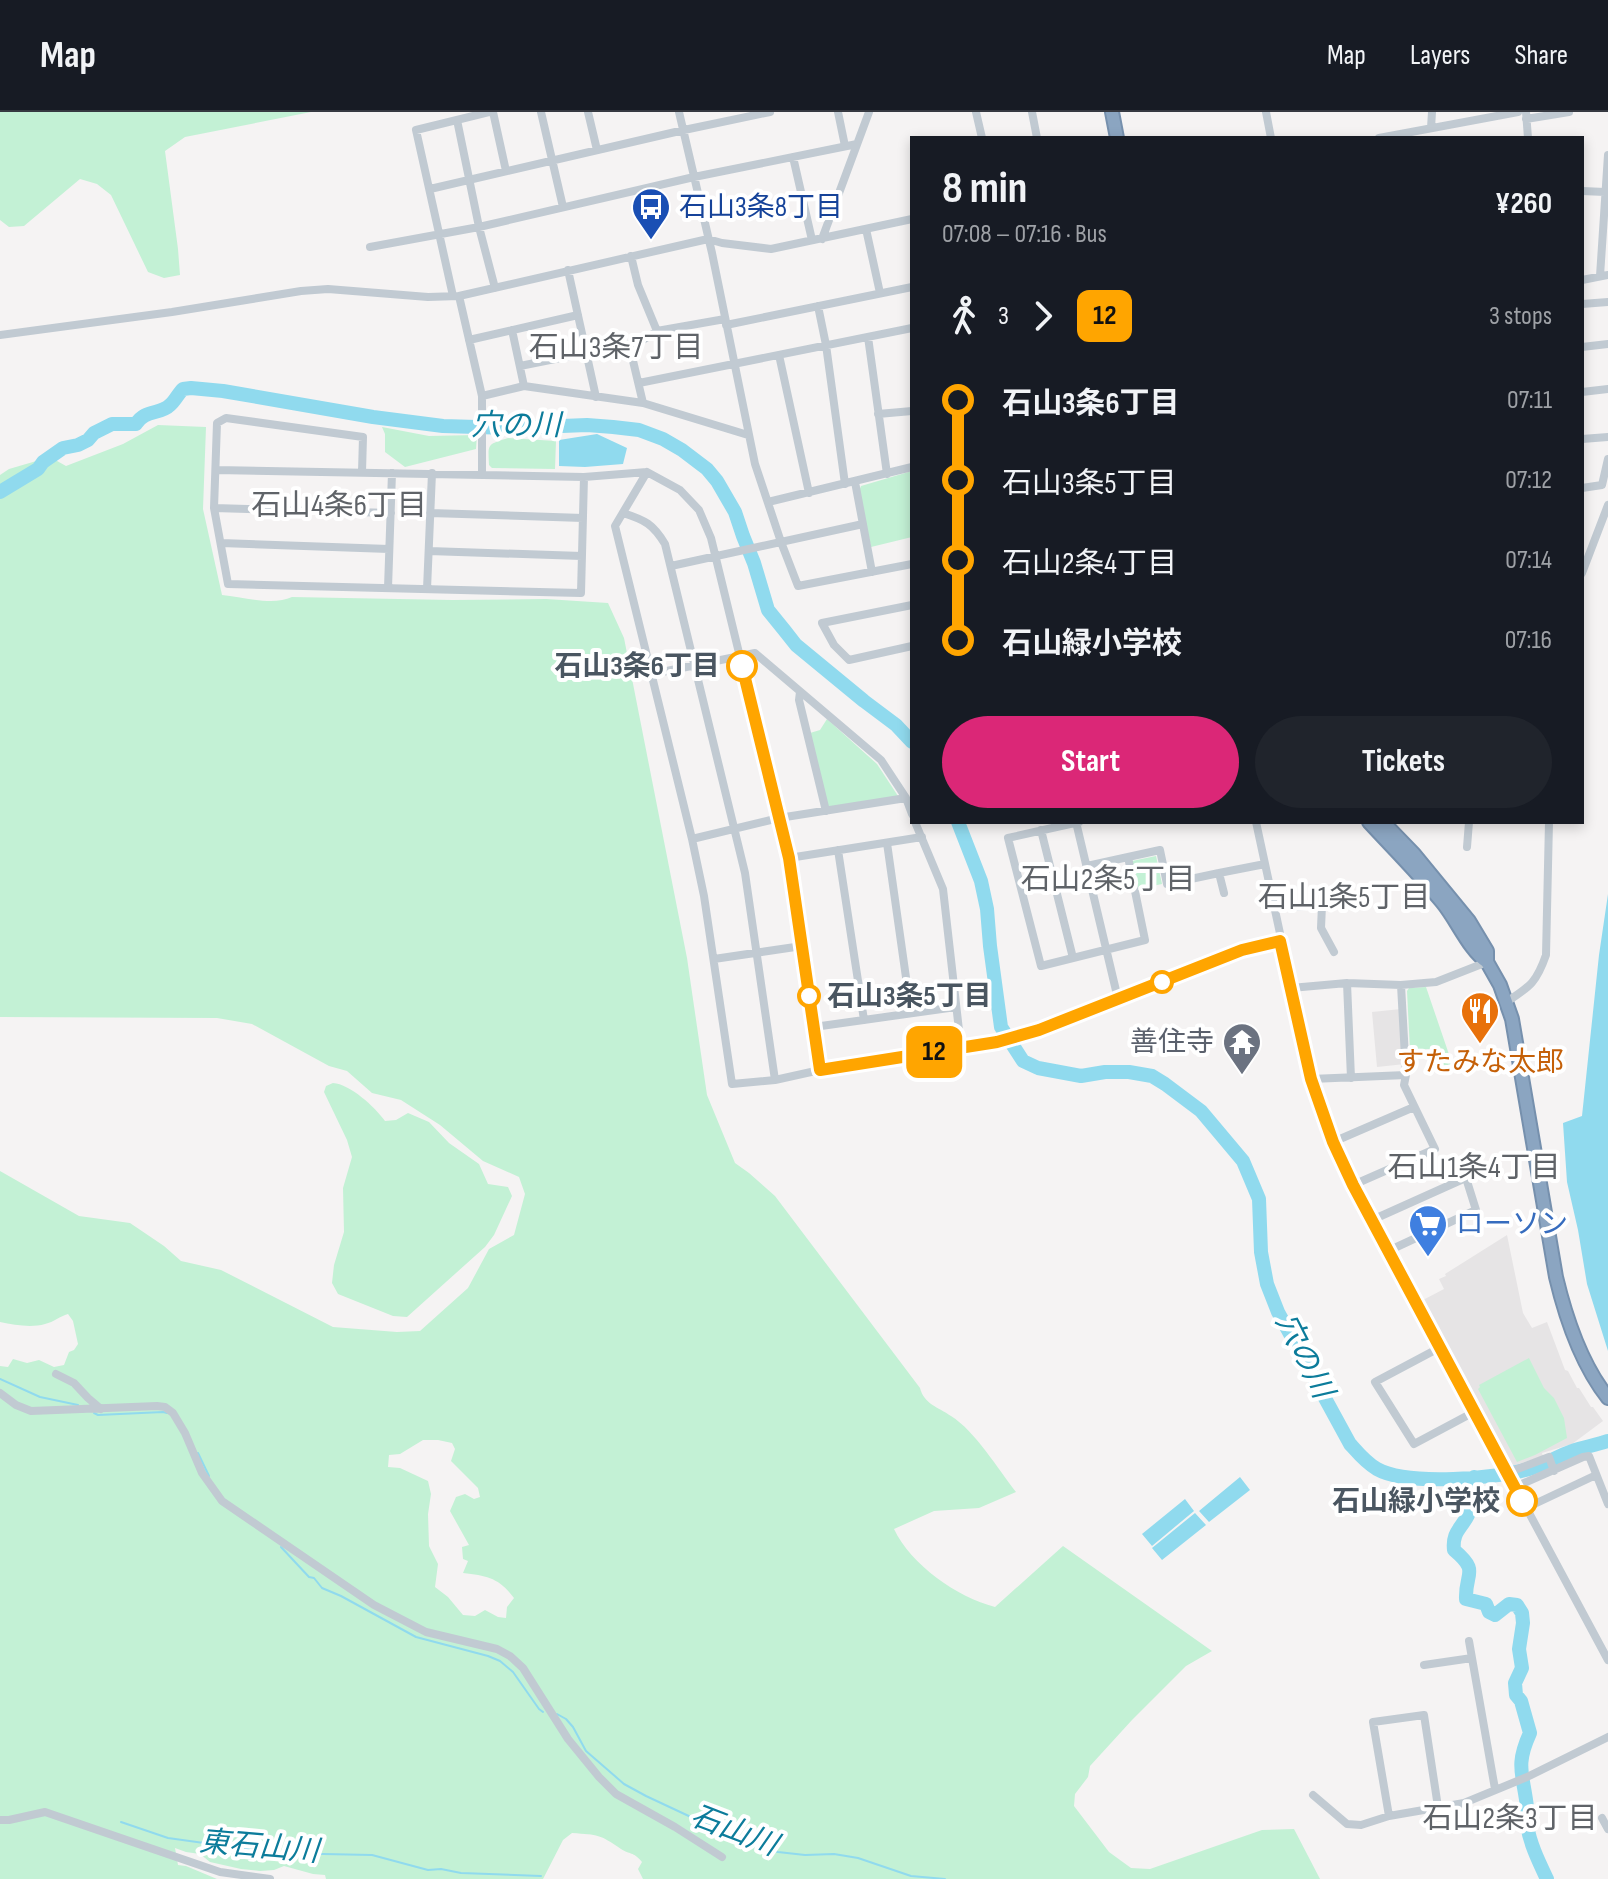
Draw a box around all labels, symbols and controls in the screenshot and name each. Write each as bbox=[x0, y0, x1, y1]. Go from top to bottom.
text: Map bbox=[40, 33, 96, 78]
text: Map bbox=[1327, 39, 1366, 72]
text: Layers bbox=[1410, 39, 1470, 72]
text: Share bbox=[1514, 39, 1568, 72]
text: 8 min bbox=[942, 162, 1027, 215]
bus stop icon: 石山3条8丁目 bbox=[630, 186, 672, 241]
text: ¥260 bbox=[1495, 186, 1552, 222]
place label: 石山3条8丁目 bbox=[679, 191, 843, 224]
text: 07:08 – 07:16 · Bus bbox=[942, 219, 1107, 250]
icon: walk bbox=[942, 294, 986, 338]
icon: forward bbox=[1021, 294, 1065, 338]
text: 12 bbox=[1093, 299, 1116, 332]
text: 3 bbox=[998, 301, 1009, 332]
text: 3 stops bbox=[1489, 301, 1552, 332]
district label: 石山3条7丁目 bbox=[529, 330, 703, 366]
text: 07:11 bbox=[1507, 385, 1552, 416]
text: 石山3条6丁目 bbox=[1002, 386, 1180, 422]
water label: 穴の川 bbox=[471, 408, 564, 444]
text: 07:12 bbox=[1505, 465, 1552, 496]
text: 石山3条5丁目 bbox=[1002, 466, 1177, 502]
district label: 石山4条6丁目 bbox=[251, 488, 427, 524]
text: 07:14 bbox=[1505, 545, 1552, 576]
text: 石山2条4丁目 bbox=[1002, 546, 1177, 582]
text: 07:16 bbox=[1505, 625, 1552, 656]
text: 石山緑小学校 bbox=[1002, 626, 1182, 662]
place label: 石山3条6丁目 bbox=[554, 650, 720, 683]
marker: 石山3条6丁目 bbox=[727, 651, 757, 681]
button: Start bbox=[942, 716, 1239, 808]
button: Tickets bbox=[1255, 716, 1552, 808]
district label: 石山2条5丁目 bbox=[1021, 862, 1195, 898]
district label: 石山1条5丁目 bbox=[1258, 880, 1430, 916]
unlabelled marker bbox=[1151, 971, 1173, 993]
place label: 石山3条5丁目 bbox=[827, 980, 992, 1013]
marker: 石山3条5丁目 bbox=[798, 985, 820, 1007]
restaurant icon: すたみな太郎 bbox=[1459, 990, 1501, 1045]
temple icon: 善住寺 bbox=[1221, 1021, 1263, 1076]
line badge: 12 bbox=[898, 1026, 970, 1078]
place label: 善住寺 bbox=[1130, 1026, 1214, 1059]
text: 12 bbox=[922, 1035, 946, 1068]
place label: すたみな太郎 bbox=[1396, 1046, 1564, 1079]
district label: 石山1条4丁目 bbox=[1387, 1150, 1561, 1186]
supermarket icon: ローソン bbox=[1407, 1203, 1449, 1258]
place label: ローソン bbox=[1456, 1208, 1568, 1241]
water label: 穴の川 bbox=[1268, 1308, 1342, 1407]
place label: 石山緑小学校 bbox=[1332, 1485, 1500, 1518]
marker: 石山緑小学校 bbox=[1507, 1486, 1537, 1516]
water label: 石山川 bbox=[686, 1798, 785, 1865]
district label: 石山2条3丁目 bbox=[1423, 1801, 1597, 1837]
water label: 東石山川 bbox=[198, 1824, 323, 1870]

